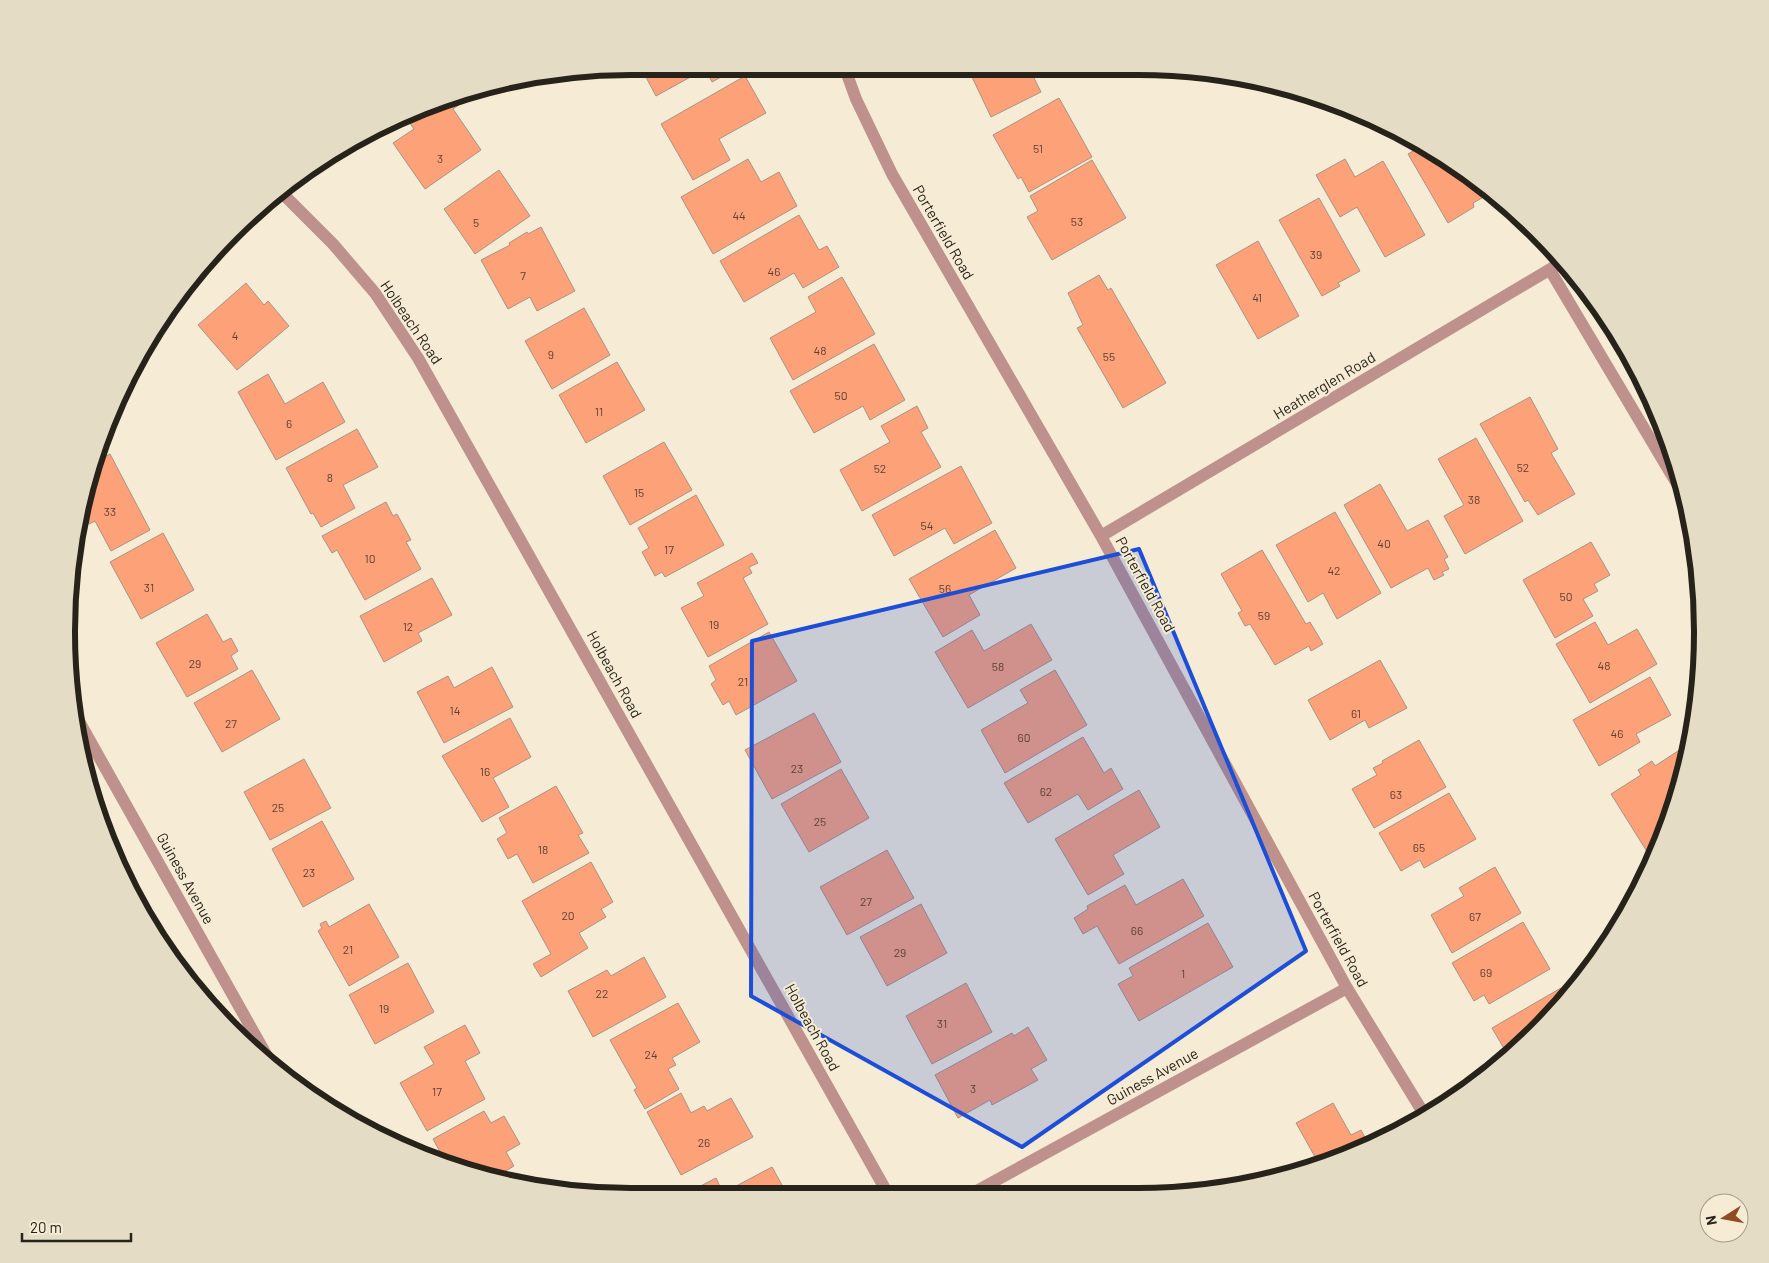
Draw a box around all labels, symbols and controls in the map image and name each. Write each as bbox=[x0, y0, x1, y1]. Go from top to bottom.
house number: 51 bbox=[1033, 141, 1043, 155]
house number: 3 bbox=[437, 151, 443, 165]
street label: Porterfield Road bbox=[910, 182, 978, 282]
house number: 44 bbox=[732, 208, 746, 222]
house number: 53 bbox=[1071, 214, 1083, 228]
house number: 5 bbox=[473, 215, 479, 229]
house number: 39 bbox=[1310, 247, 1322, 261]
house number: 46 bbox=[768, 264, 780, 278]
house number: 7 bbox=[520, 268, 526, 282]
street label: Holbeach Road bbox=[377, 277, 447, 367]
house number: 41 bbox=[1252, 290, 1262, 304]
house number: 4 bbox=[232, 328, 238, 342]
house number: 48 bbox=[814, 343, 826, 357]
house number: 9 bbox=[548, 347, 554, 361]
street label: Heatherglen Road bbox=[1270, 347, 1378, 423]
house number: 55 bbox=[1103, 349, 1115, 363]
house number: 50 bbox=[835, 388, 847, 402]
house number: 11 bbox=[595, 404, 603, 418]
house number: 6 bbox=[286, 416, 292, 430]
house number: 52 bbox=[1517, 460, 1529, 474]
house number: 52 bbox=[874, 461, 886, 475]
house number: 8 bbox=[327, 470, 333, 484]
house number: 15 bbox=[634, 485, 644, 499]
house number: 38 bbox=[1468, 492, 1480, 506]
house number: 33 bbox=[104, 504, 116, 518]
house number: 54 bbox=[921, 518, 933, 532]
street label: Porterfield Road bbox=[1112, 533, 1180, 635]
house number: 40 bbox=[1377, 536, 1391, 550]
house number: 17 bbox=[664, 542, 674, 556]
house number: 10 bbox=[365, 551, 375, 565]
house number: 42 bbox=[1327, 563, 1341, 577]
house number: 31 bbox=[144, 580, 154, 594]
house number: 56 bbox=[939, 581, 951, 595]
house number: 50 bbox=[1560, 589, 1572, 603]
house number: 59 bbox=[1258, 608, 1270, 622]
house number: 19 bbox=[709, 617, 719, 631]
house number: 12 bbox=[403, 619, 413, 633]
street label: Holbeach Road bbox=[584, 627, 646, 721]
house number: 29 bbox=[189, 656, 201, 670]
house number: 48 bbox=[1598, 658, 1610, 672]
house number: 58 bbox=[992, 659, 1004, 673]
house number: 21 bbox=[738, 674, 748, 688]
house number: 14 bbox=[450, 703, 460, 717]
house number: 61 bbox=[1351, 706, 1361, 720]
house number: 27 bbox=[225, 716, 237, 730]
house number: 46 bbox=[1611, 726, 1623, 740]
house number: 60 bbox=[1018, 730, 1030, 744]
house number: 23 bbox=[791, 761, 803, 775]
house number: 16 bbox=[480, 764, 490, 778]
house number: 62 bbox=[1040, 784, 1052, 798]
house number: 63 bbox=[1390, 787, 1402, 801]
house number: 25 bbox=[272, 800, 284, 814]
house number: 25 bbox=[814, 814, 826, 828]
street label: Guiness Avenue bbox=[153, 829, 219, 927]
house number: 65 bbox=[1413, 840, 1425, 854]
house number: 18 bbox=[538, 842, 548, 856]
house number: 23 bbox=[303, 865, 315, 879]
street label: Porterfield Road bbox=[1305, 888, 1373, 990]
house number: 27 bbox=[860, 894, 872, 908]
house number: 20 bbox=[561, 908, 575, 922]
house number: 67 bbox=[1469, 909, 1481, 923]
house number: 66 bbox=[1131, 923, 1143, 937]
house number: 21 bbox=[343, 942, 353, 956]
house number: 29 bbox=[894, 945, 906, 959]
house number: 69 bbox=[1480, 965, 1492, 979]
house number: 1 bbox=[1181, 966, 1185, 980]
street label: Holbeach Road bbox=[782, 980, 844, 1074]
house number: 22 bbox=[596, 986, 608, 1000]
house number: 19 bbox=[379, 1001, 389, 1015]
house number: 31 bbox=[937, 1016, 947, 1030]
street label: Guiness Avenue bbox=[1103, 1043, 1201, 1109]
house number: 24 bbox=[644, 1047, 658, 1061]
house number: 3 bbox=[970, 1081, 976, 1095]
house number: 17 bbox=[432, 1084, 442, 1098]
house number: 26 bbox=[698, 1135, 710, 1149]
north arrow bbox=[1699, 1193, 1749, 1243]
scale bar bbox=[22, 1210, 131, 1242]
text: N bbox=[1702, 1214, 1720, 1227]
text: 20 m bbox=[30, 1218, 62, 1236]

